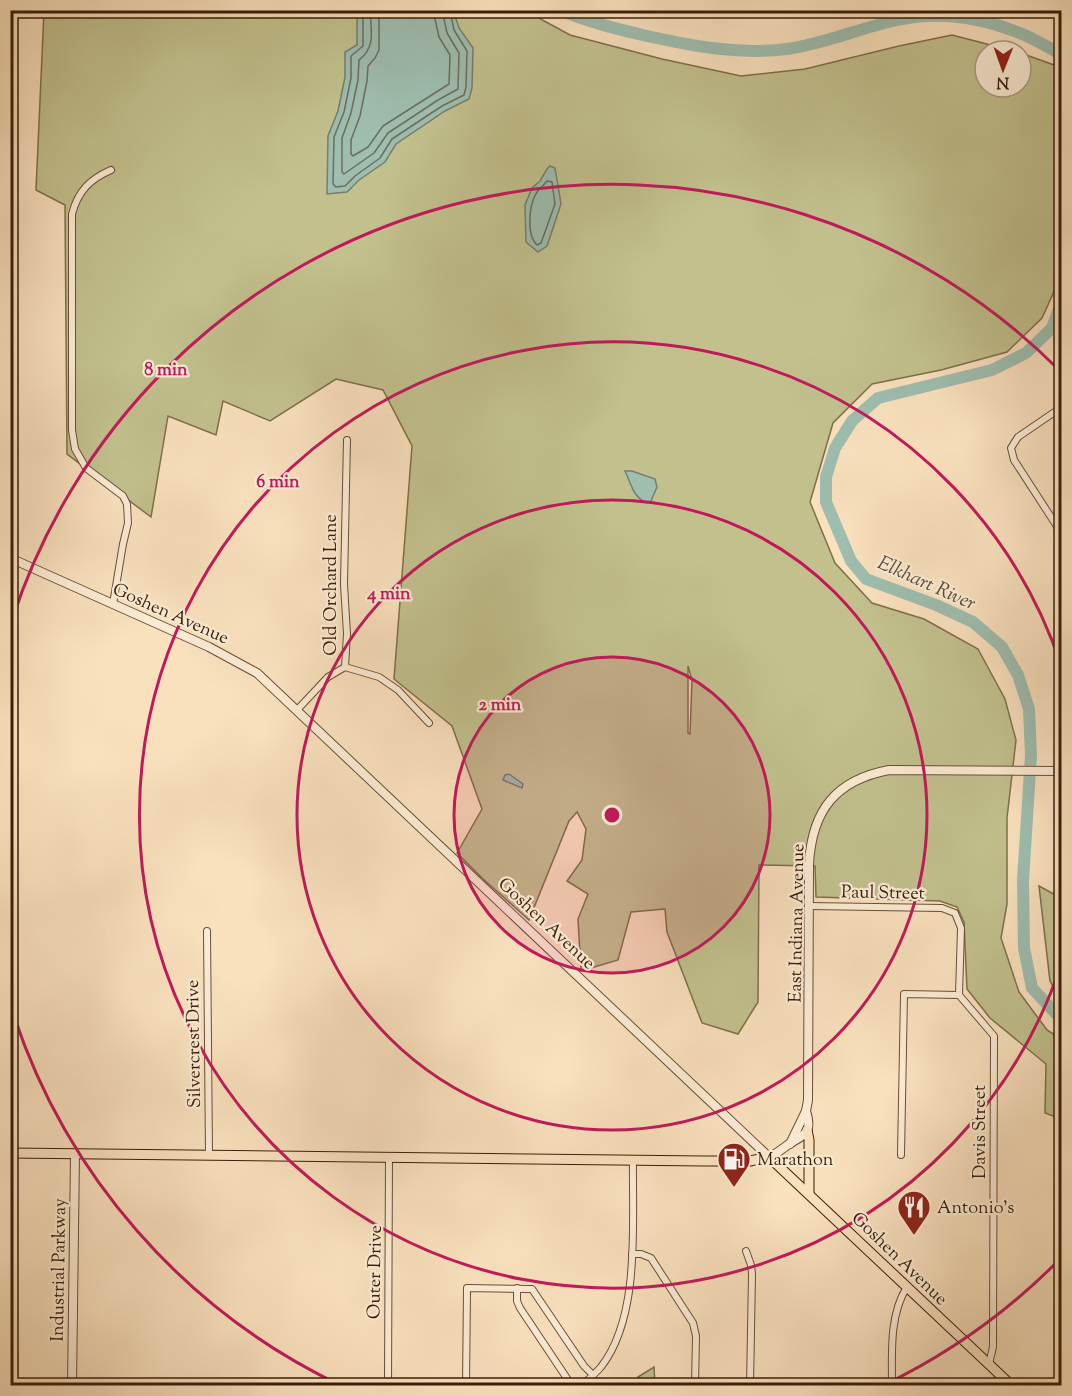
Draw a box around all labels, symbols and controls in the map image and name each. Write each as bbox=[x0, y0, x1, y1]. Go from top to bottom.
north arrow bbox=[973, 39, 1033, 99]
text: N bbox=[996, 70, 1009, 93]
text: 8 min bbox=[144, 358, 188, 384]
text: 6 min bbox=[256, 470, 300, 496]
street label: Old Orchard Lane bbox=[319, 514, 345, 656]
water label: Elkhart River bbox=[872, 550, 980, 619]
street label: Goshen Avenue bbox=[108, 578, 233, 652]
text: 4 min bbox=[366, 582, 411, 608]
text: 2 min bbox=[479, 693, 522, 719]
centre of rings bbox=[602, 805, 622, 825]
street label: East Indiana Avenue bbox=[784, 843, 812, 1003]
street label: Goshen Avenue bbox=[491, 872, 600, 977]
street label: Paul Street bbox=[841, 880, 925, 908]
street label: Silvercrest Drive bbox=[181, 980, 209, 1108]
street label: Davis Street bbox=[968, 1085, 994, 1179]
fuel station icon: Marathon bbox=[716, 1141, 752, 1188]
place label: Marathon bbox=[757, 1148, 834, 1174]
restaurant icon: Antonio's bbox=[896, 1189, 932, 1236]
place label: Antonio's bbox=[937, 1196, 1014, 1222]
street label: Industrial Parkway bbox=[46, 1198, 74, 1342]
street label: Goshen Avenue bbox=[845, 1207, 953, 1312]
street label: Outer Drive bbox=[362, 1225, 390, 1319]

